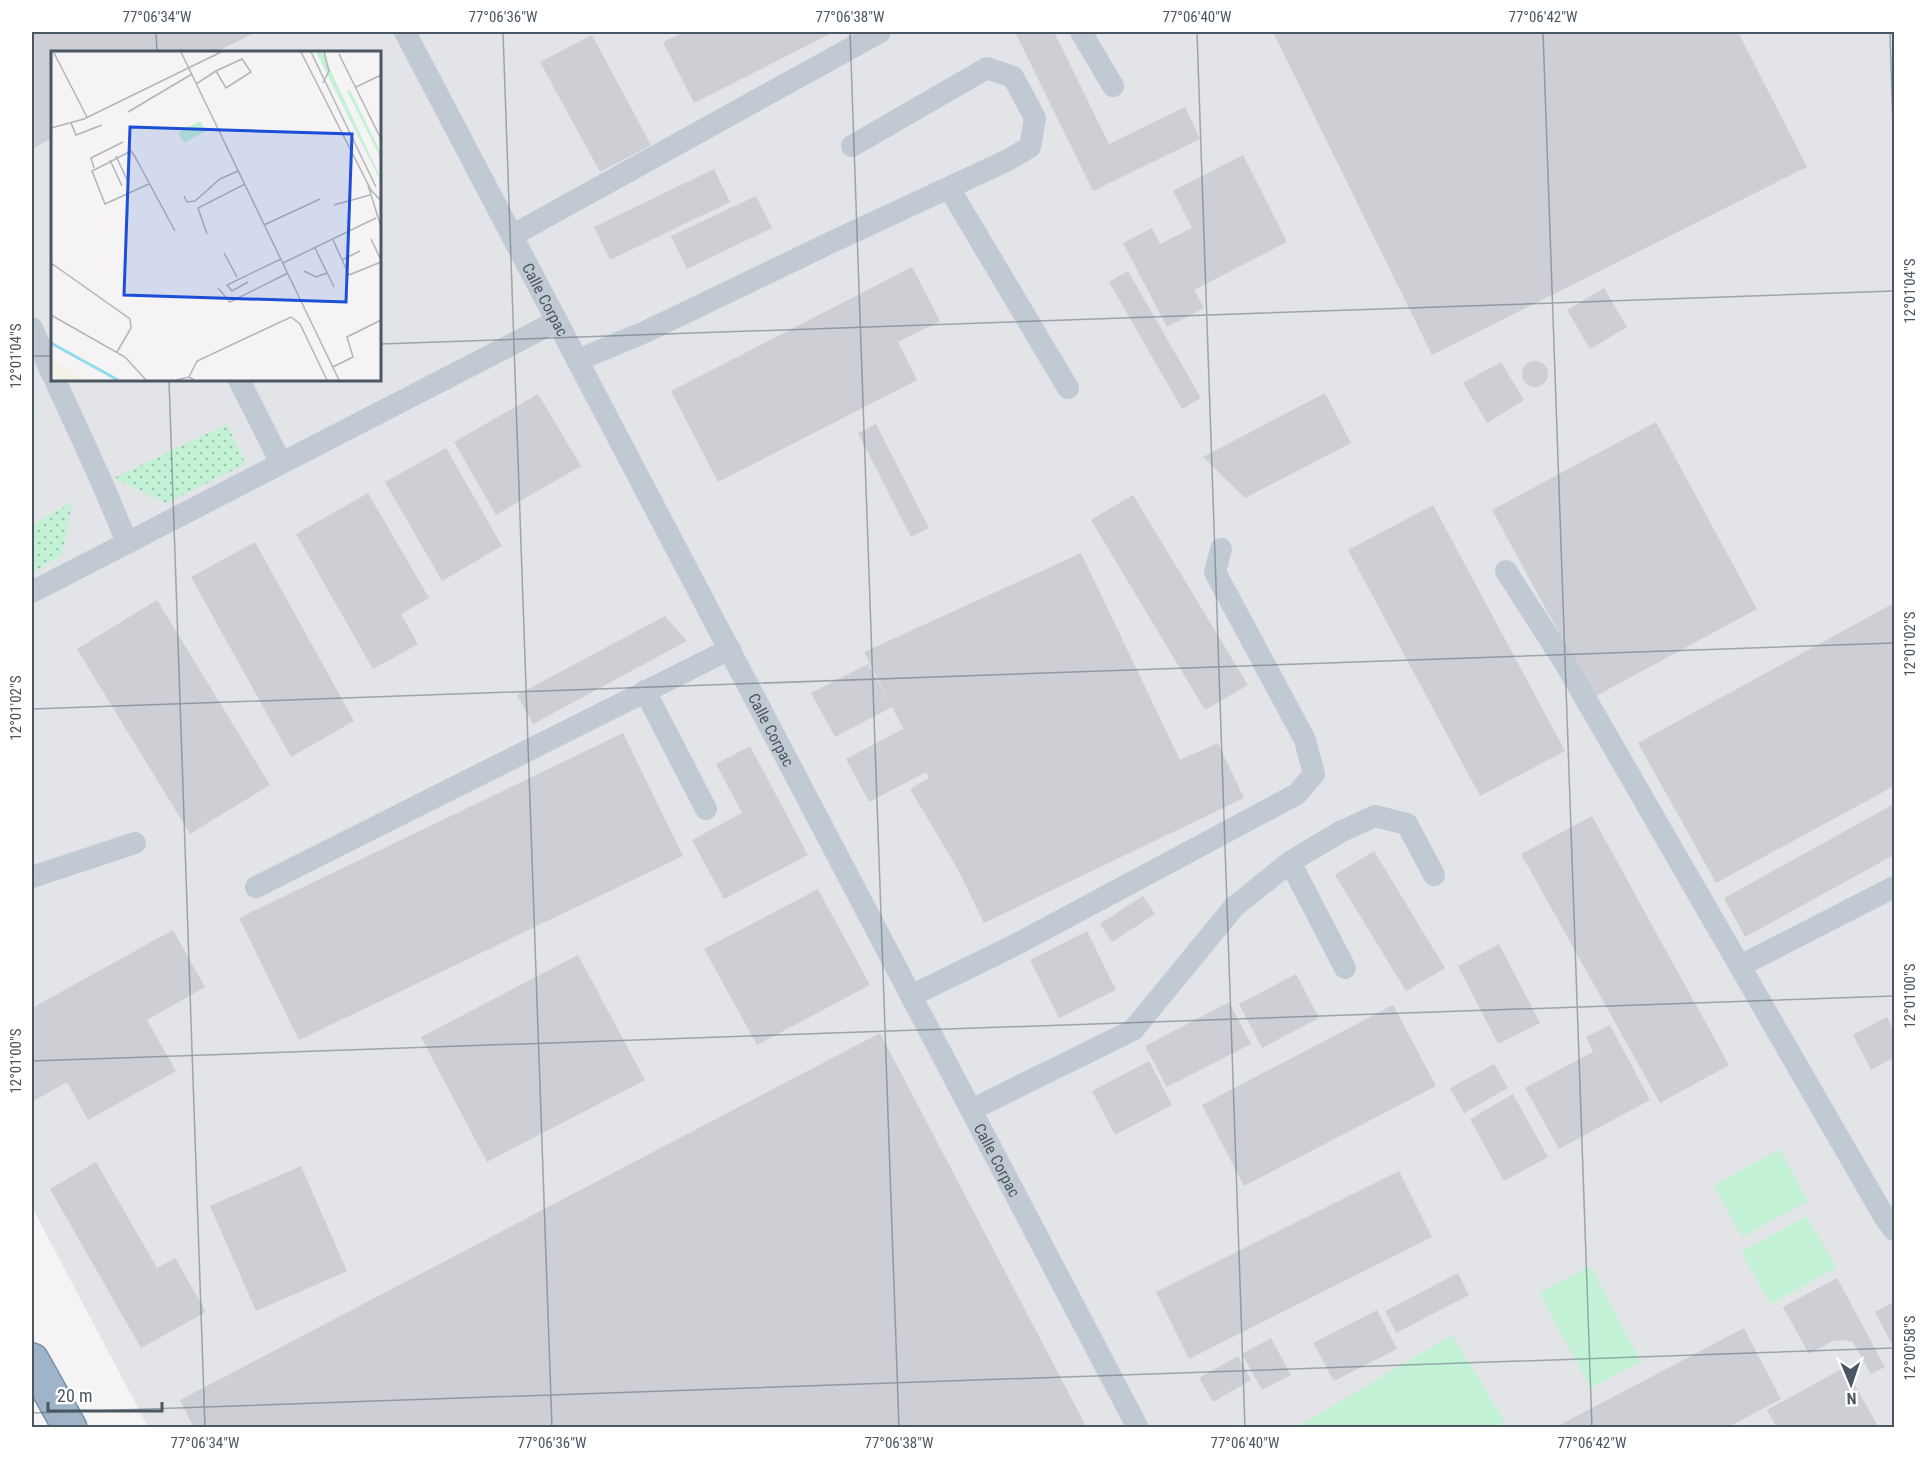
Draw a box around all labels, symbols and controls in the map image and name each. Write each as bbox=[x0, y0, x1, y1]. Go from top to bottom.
text: 77°06'34"W bbox=[123, 8, 192, 26]
text: 77°06'36"W bbox=[469, 8, 538, 26]
text: 77°06'38"W bbox=[816, 8, 885, 26]
text: 77°06'40"W bbox=[1163, 8, 1232, 26]
text: 77°06'42"W bbox=[1509, 8, 1578, 26]
inset map bbox=[51, 51, 381, 381]
text: 12°01'04"S bbox=[1901, 258, 1919, 324]
street label: Calle Corpac bbox=[518, 260, 572, 340]
text: 12°01'04"S bbox=[7, 323, 25, 389]
text: 12°01'02"S bbox=[1901, 611, 1919, 677]
text: 12°01'02"S bbox=[7, 675, 25, 741]
street label: Calle Corpac bbox=[744, 690, 798, 770]
text: 12°01'00"S bbox=[1901, 963, 1919, 1029]
text: 12°01'00"S bbox=[7, 1028, 25, 1094]
street label: Calle Corpac bbox=[970, 1120, 1024, 1200]
text: 12°00'58"S bbox=[1901, 1315, 1919, 1381]
north arrow bbox=[1821, 1354, 1881, 1414]
scale bar bbox=[48, 1375, 162, 1413]
text: 20 m bbox=[57, 1385, 92, 1406]
text: N bbox=[1846, 1389, 1857, 1408]
text: 77°06'34"W bbox=[171, 1434, 240, 1452]
text: 77°06'36"W bbox=[518, 1434, 587, 1452]
text: 77°06'38"W bbox=[865, 1434, 934, 1452]
text: 77°06'40"W bbox=[1211, 1434, 1280, 1452]
text: 77°06'42"W bbox=[1558, 1434, 1627, 1452]

